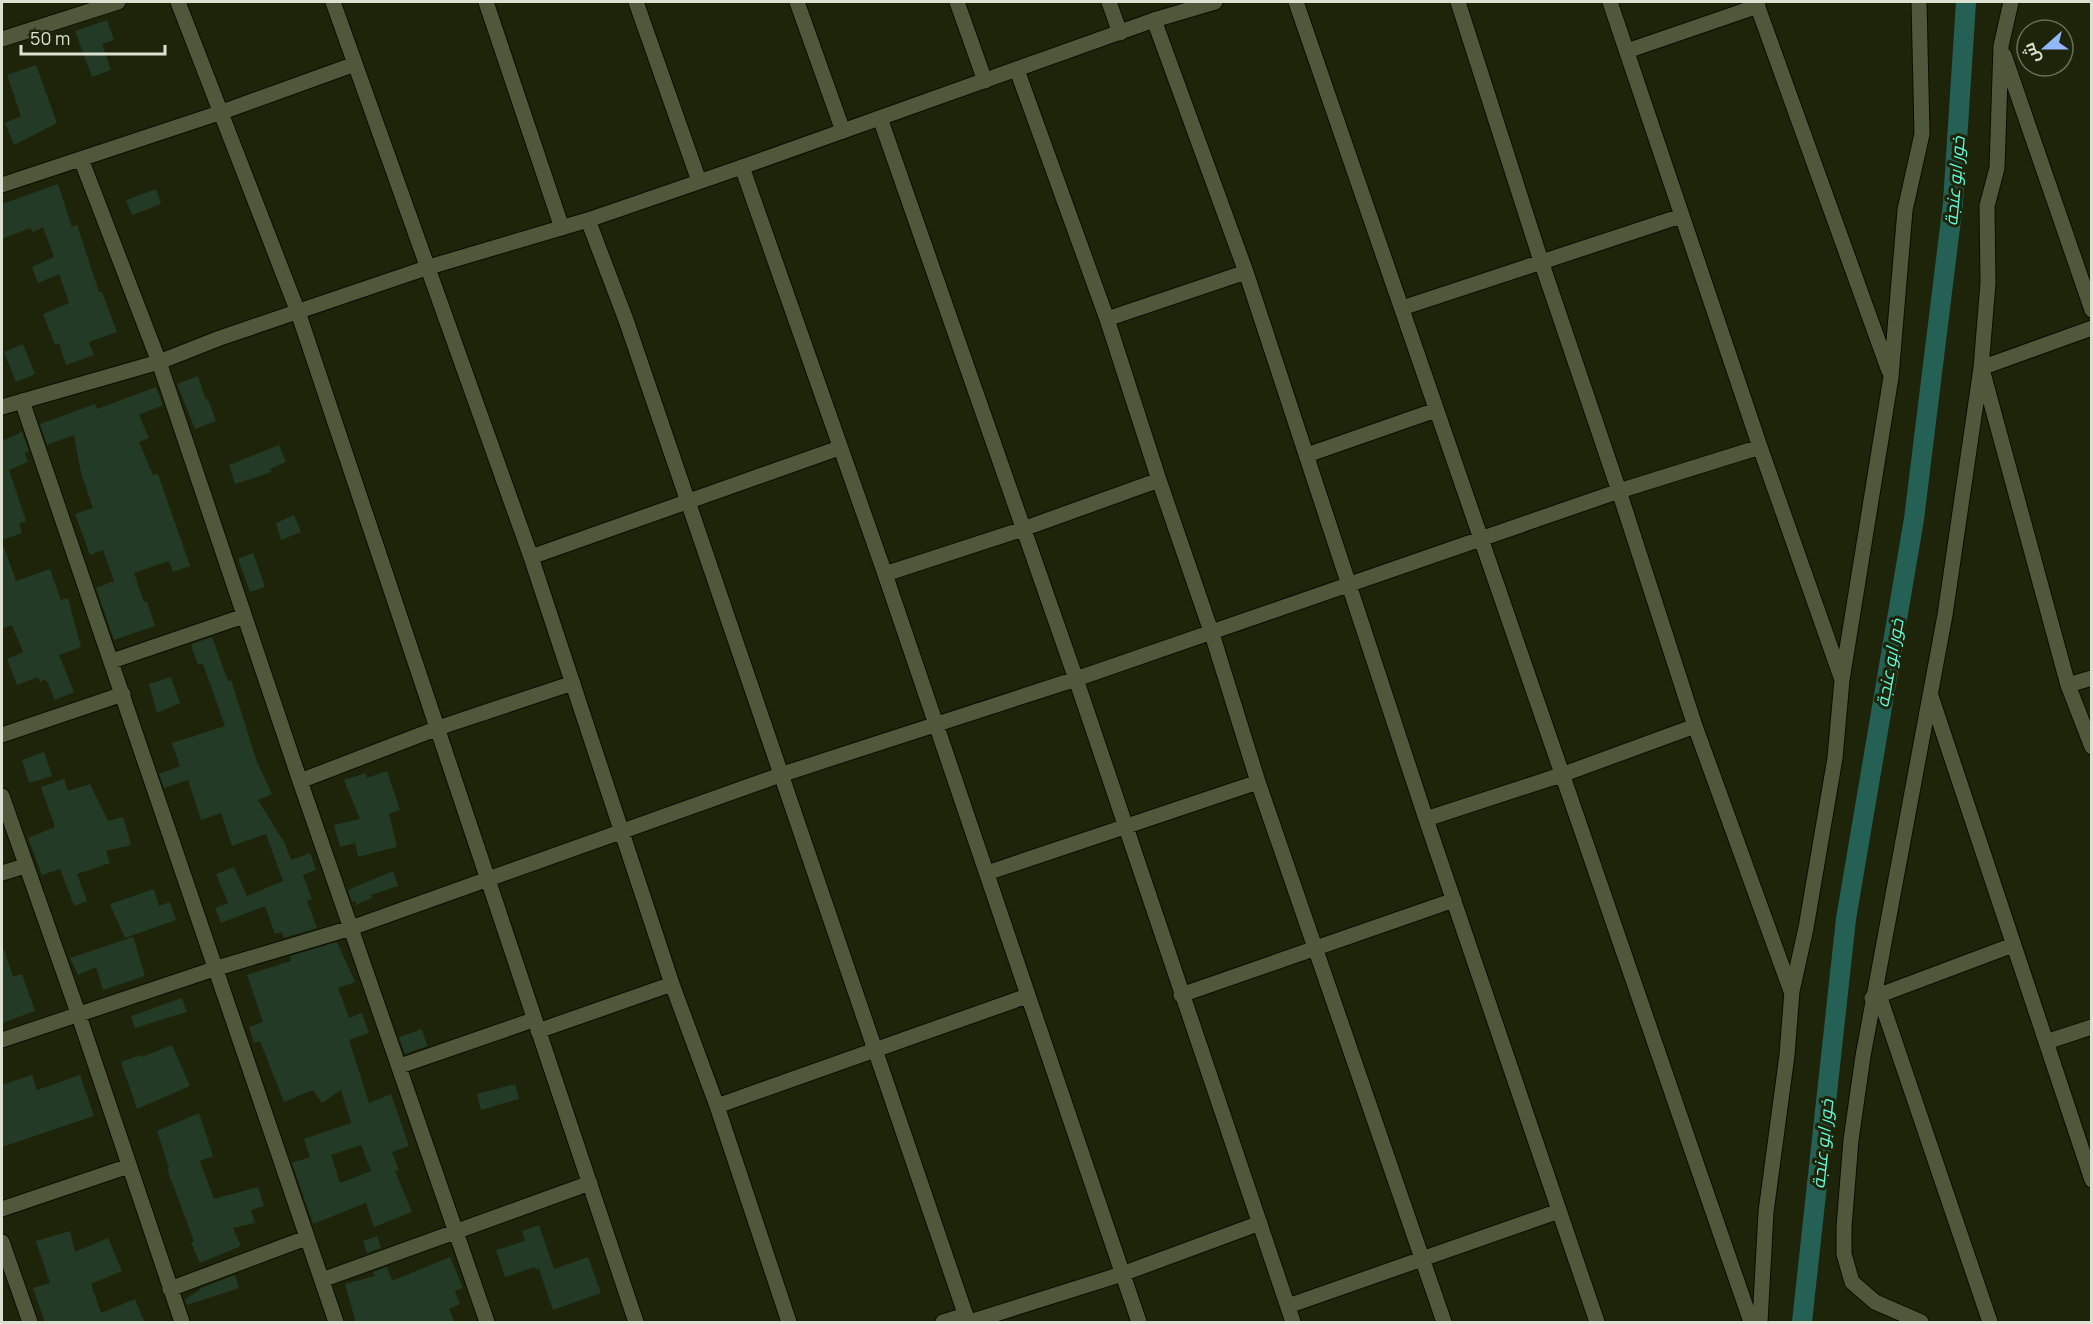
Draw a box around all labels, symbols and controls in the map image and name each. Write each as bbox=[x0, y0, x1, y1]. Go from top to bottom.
scale bar bbox=[21, 18, 165, 56]
north arrow bbox=[2015, 18, 2075, 78]
text: 50 m bbox=[30, 26, 70, 50]
text: ش bbox=[2017, 40, 2045, 67]
water label: خور ابو عنجة bbox=[1938, 134, 1970, 227]
water label: خور ابو عنجة bbox=[1869, 616, 1909, 709]
water label: خور ابو عنجة bbox=[1805, 1097, 1839, 1190]

